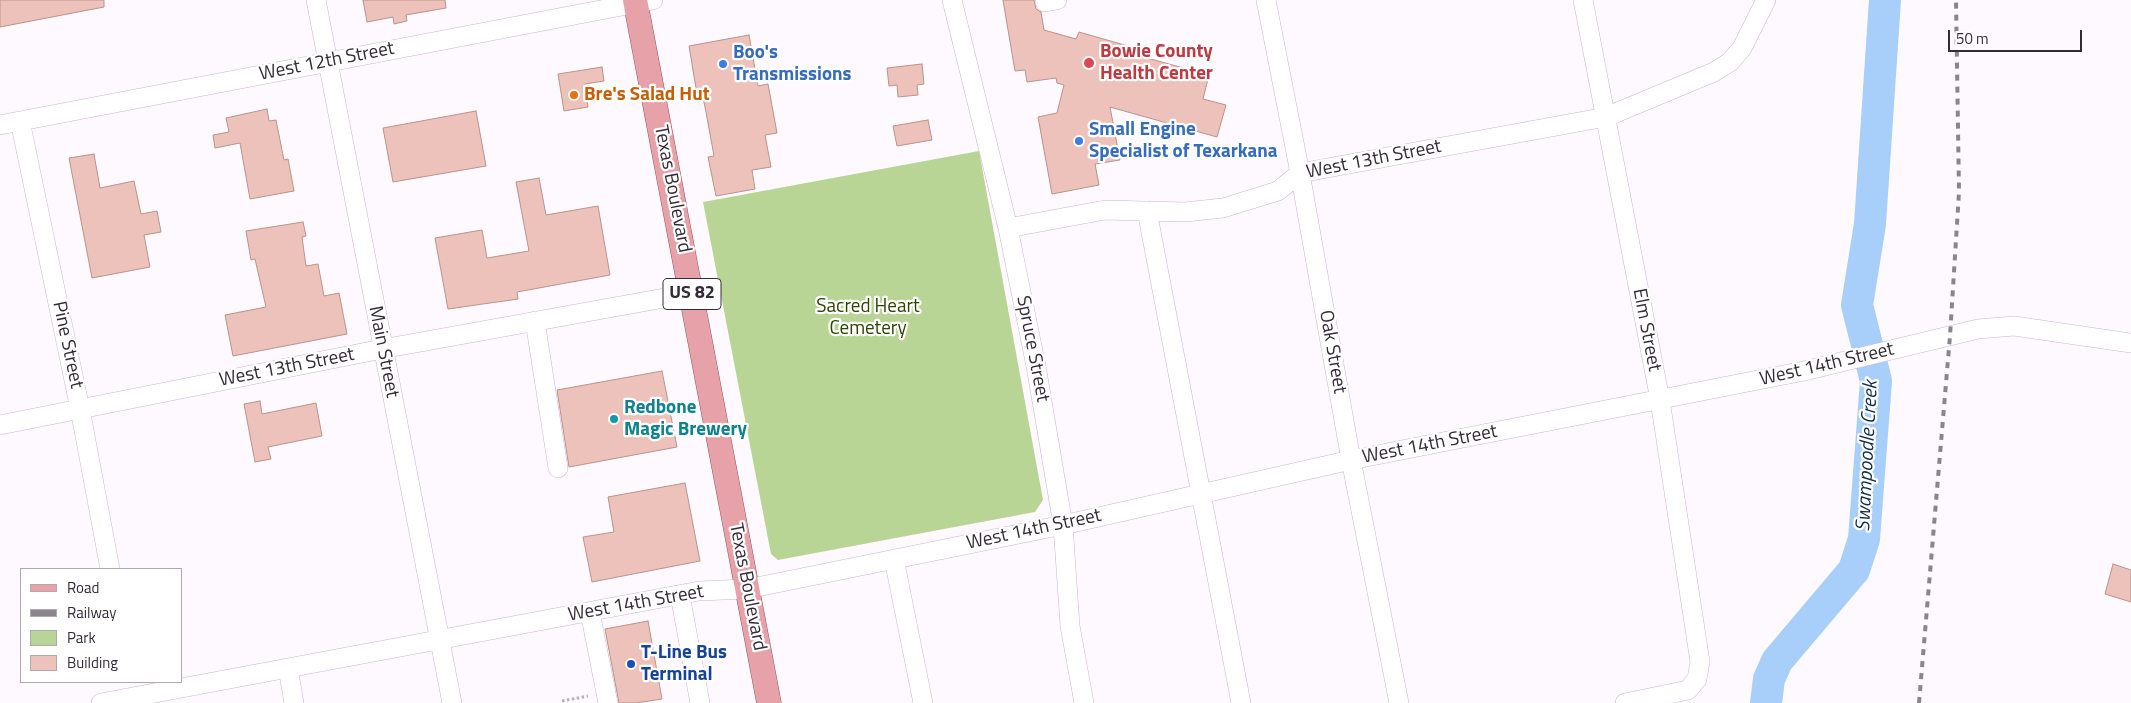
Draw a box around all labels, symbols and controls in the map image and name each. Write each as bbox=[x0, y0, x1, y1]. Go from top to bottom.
scale bar bbox=[1951, 20, 2085, 52]
text: 50 m bbox=[1956, 27, 1989, 50]
street label: West 12th Street bbox=[258, 38, 396, 86]
place label: Bowie County Health Center bbox=[1100, 41, 1213, 85]
place label: Boo's Transmissions bbox=[733, 42, 852, 86]
marker: Bowie County Health Center bbox=[1082, 56, 1096, 70]
marker: Boo's Transmissions bbox=[717, 58, 729, 70]
place label: Bre's Salad Hut bbox=[584, 84, 710, 106]
marker: Bre's Salad Hut bbox=[568, 89, 580, 101]
place label: Small Engine Specialist of Texarkana bbox=[1089, 119, 1277, 163]
street label: Texas Boulevard bbox=[648, 123, 696, 255]
marker: Small Engine Specialist of Texarkana bbox=[1073, 135, 1085, 147]
street label: West 13th Street bbox=[1305, 136, 1443, 184]
road number: US 82 bbox=[663, 278, 721, 310]
street label: Elm Street bbox=[1627, 287, 1665, 373]
street label: Spruce Street bbox=[1011, 294, 1053, 404]
park label: Sacred Heart Cemetery bbox=[816, 296, 920, 340]
street label: Pine Street bbox=[47, 299, 87, 391]
street label: Main Street bbox=[363, 304, 403, 400]
street label: Oak Street bbox=[1313, 308, 1351, 396]
street label: West 14th Street bbox=[1758, 338, 1896, 392]
street label: West 13th Street bbox=[218, 344, 356, 392]
water label: Swampoodle Creek bbox=[1852, 380, 1884, 532]
place label: Redbone Magic Brewery bbox=[624, 397, 747, 441]
marker: Redbone Magic Brewery bbox=[608, 413, 620, 425]
street label: West 14th Street bbox=[1361, 421, 1499, 469]
street label: West 14th Street bbox=[965, 505, 1103, 555]
street label: Texas Boulevard bbox=[723, 521, 771, 653]
legend bbox=[20, 568, 182, 683]
text: Road bbox=[67, 576, 99, 599]
street label: West 14th Street bbox=[567, 581, 705, 627]
text: Railway bbox=[67, 601, 117, 624]
text: Park bbox=[67, 626, 96, 649]
place label: T-Line Bus Terminal bbox=[641, 642, 727, 686]
text: Building bbox=[67, 651, 118, 674]
marker: T-Line Bus Terminal bbox=[625, 658, 637, 670]

